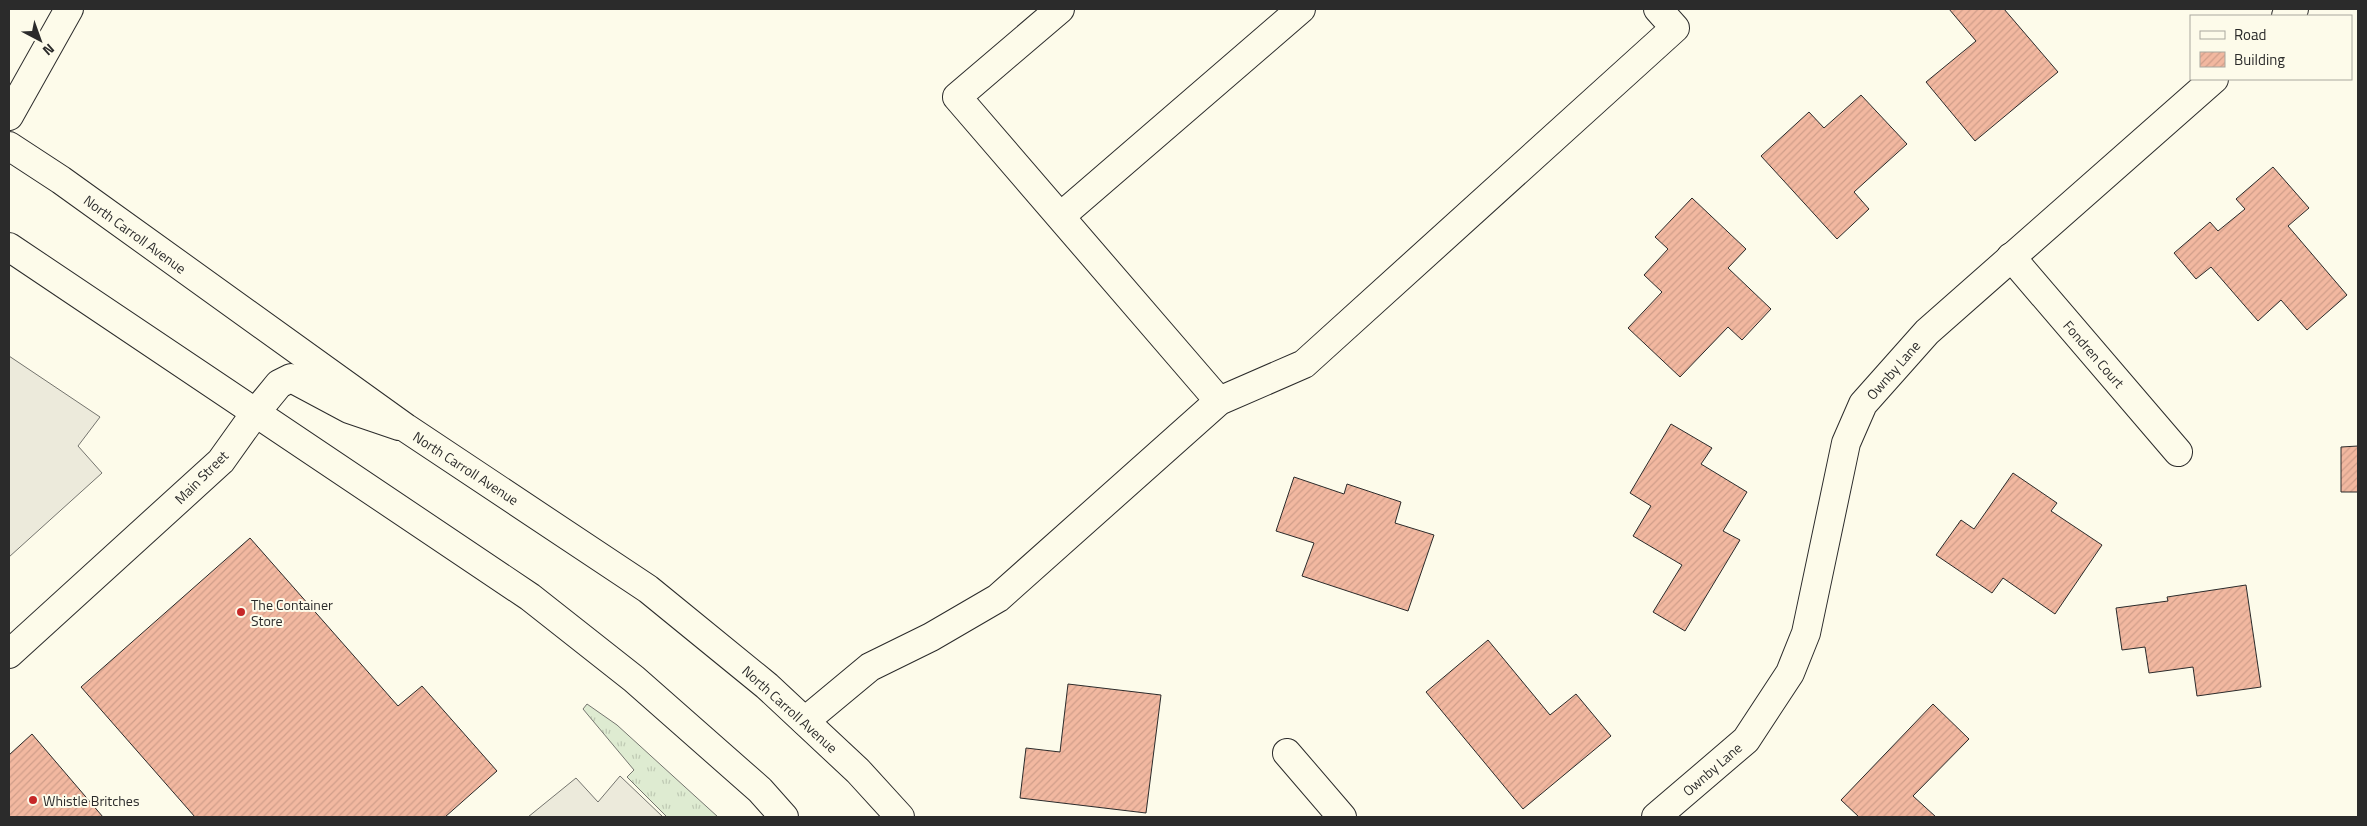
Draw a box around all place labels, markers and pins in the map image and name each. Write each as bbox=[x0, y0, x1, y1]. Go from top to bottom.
place label: The Container Store bbox=[251, 594, 333, 631]
marker: The Container Store bbox=[235, 606, 247, 618]
place label: Whistle Britches bbox=[43, 790, 139, 811]
marker: Whistle Britches bbox=[27, 794, 39, 806]

